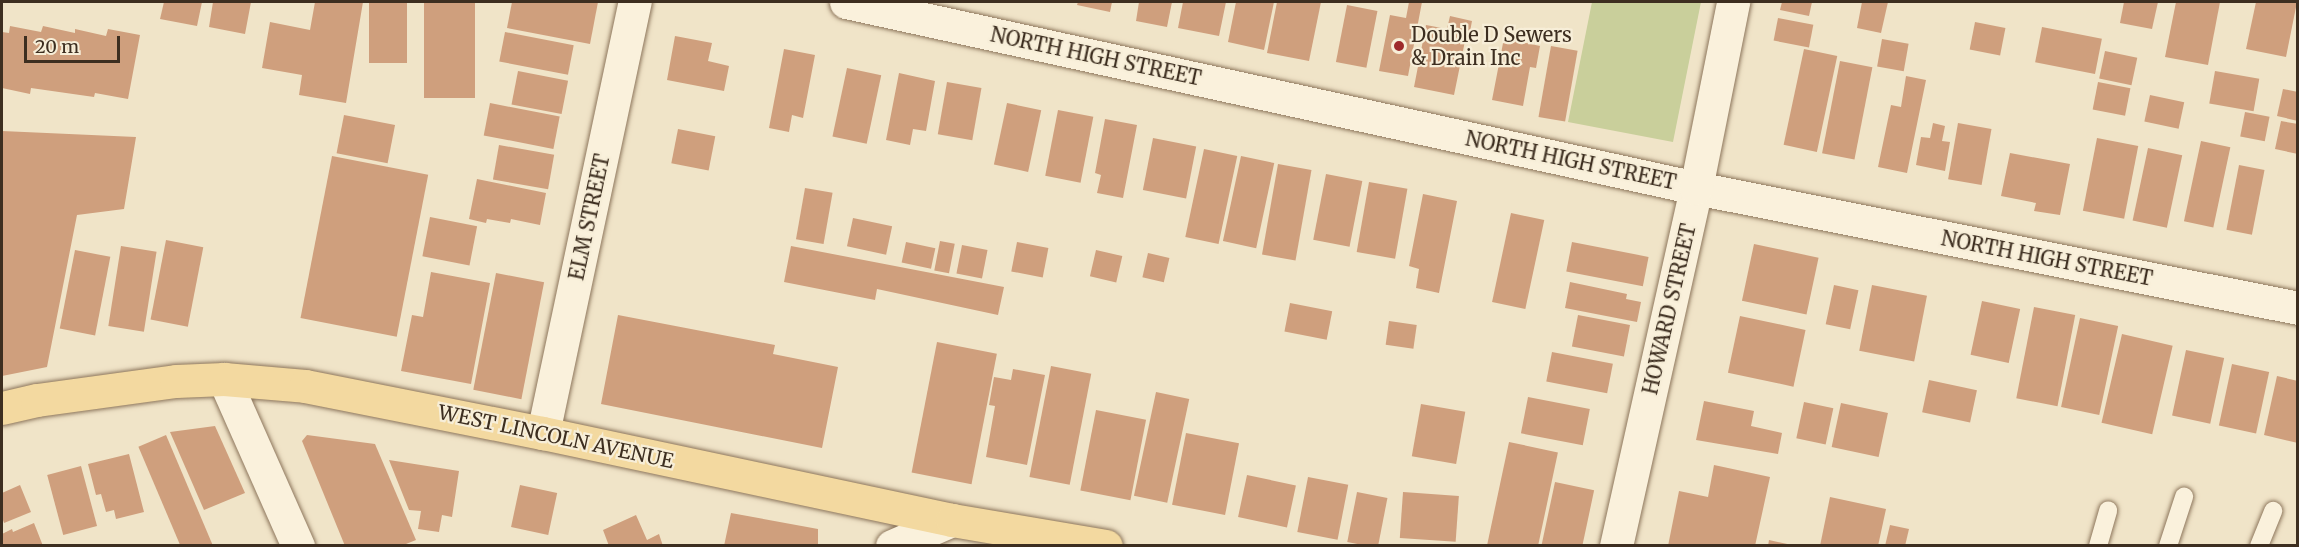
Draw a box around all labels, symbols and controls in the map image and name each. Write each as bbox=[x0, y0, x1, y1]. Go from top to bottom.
street label: NORTH HIGH STREET bbox=[988, 22, 1204, 90]
place label: Double D Sewers & Drain Inc bbox=[1411, 22, 1572, 69]
scale bar bbox=[27, 24, 123, 62]
text: 20 m bbox=[35, 35, 79, 58]
marker: Double D Sewers & Drain Inc bbox=[1392, 39, 1406, 53]
street label: NORTH HIGH STREET bbox=[1463, 126, 1679, 194]
street label: ELM STREET bbox=[564, 152, 614, 282]
street label: HOWARD STREET bbox=[1638, 221, 1700, 397]
street label: NORTH HIGH STREET bbox=[1939, 226, 2155, 290]
street label: WEST LINCOLN AVENUE bbox=[436, 399, 676, 473]

